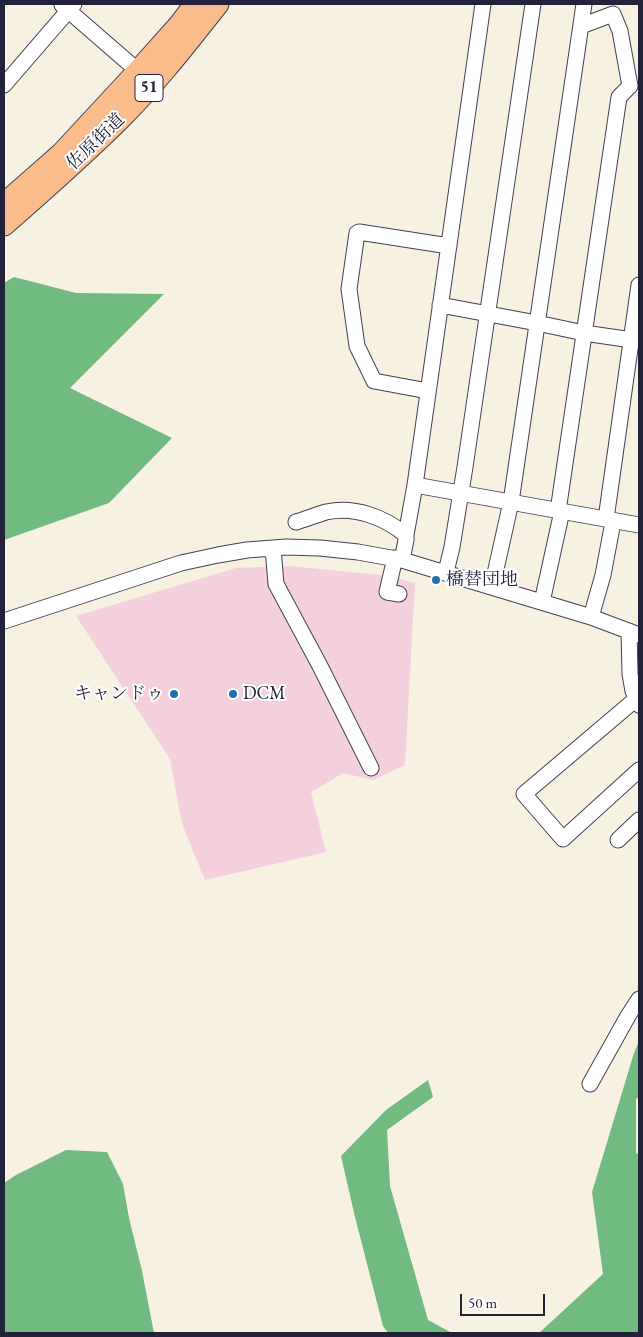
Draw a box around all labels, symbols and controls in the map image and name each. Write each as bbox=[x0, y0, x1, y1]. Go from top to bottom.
road number: 51 bbox=[135, 75, 163, 102]
street label: 佐原街道 bbox=[63, 109, 129, 175]
place label: 橋替団地 bbox=[446, 569, 518, 591]
marker: 橋替団地 bbox=[430, 574, 442, 586]
place label: キャンドゥ bbox=[74, 683, 164, 705]
place label: DCM bbox=[243, 683, 286, 705]
marker: キャンドゥ bbox=[168, 688, 180, 700]
marker: DCM bbox=[227, 688, 239, 700]
scale bar bbox=[463, 1284, 548, 1316]
text: 50 m bbox=[468, 1293, 497, 1312]

